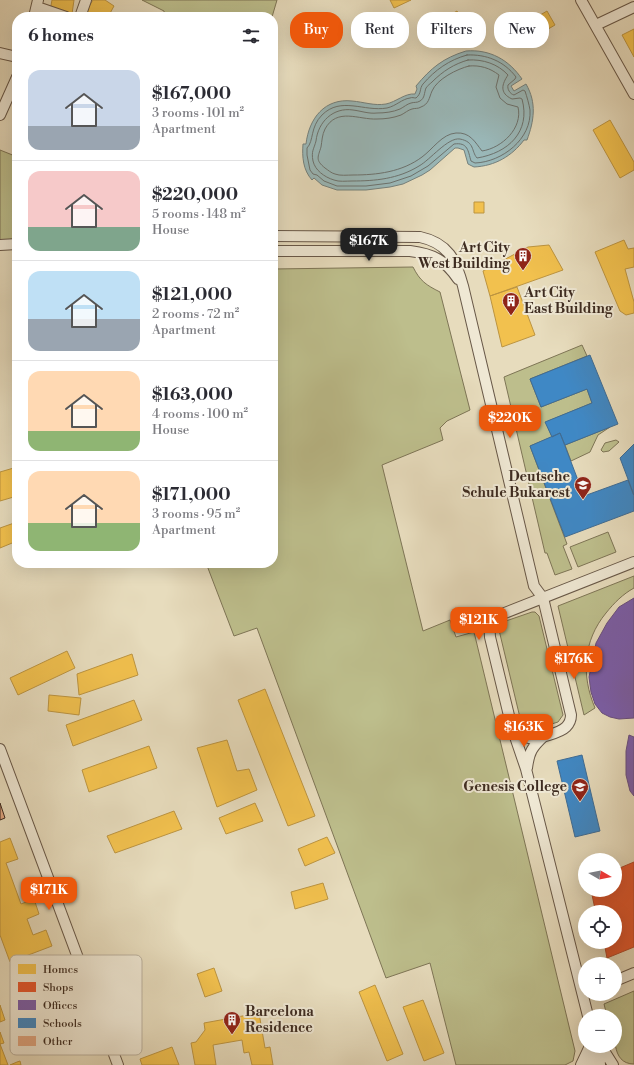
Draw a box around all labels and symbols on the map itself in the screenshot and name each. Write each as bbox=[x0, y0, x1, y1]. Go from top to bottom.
pin: $167K bbox=[341, 228, 397, 262]
place label: Art City West Building bbox=[417, 239, 511, 273]
building icon: Art City West Building bbox=[513, 246, 533, 271]
place label: Art City East Building bbox=[523, 284, 614, 318]
building icon: Art City East Building bbox=[501, 291, 521, 316]
pin: $220K bbox=[482, 405, 538, 439]
place label: Deutsche Schule Bukarest bbox=[462, 468, 571, 502]
school or university icon: Deutsche Schule Bukarest bbox=[573, 475, 593, 500]
pin: $121K bbox=[451, 607, 507, 641]
pin: $176K bbox=[546, 646, 602, 680]
pin: $163K bbox=[496, 714, 552, 748]
school or university icon: Genesis College bbox=[570, 777, 590, 802]
place label: Genesis College bbox=[463, 778, 567, 796]
north arrow bbox=[578, 853, 622, 897]
pin: $171K bbox=[21, 877, 77, 911]
legend bbox=[10, 955, 142, 1055]
text: Homes bbox=[43, 963, 78, 977]
text: Shops bbox=[43, 981, 73, 995]
text: Offices bbox=[43, 999, 78, 1013]
place label: Barcelona Residence bbox=[245, 1003, 314, 1037]
building icon: Barcelona Residence bbox=[222, 1010, 242, 1035]
text: Schools bbox=[43, 1017, 82, 1031]
text: Other bbox=[43, 1035, 73, 1049]

